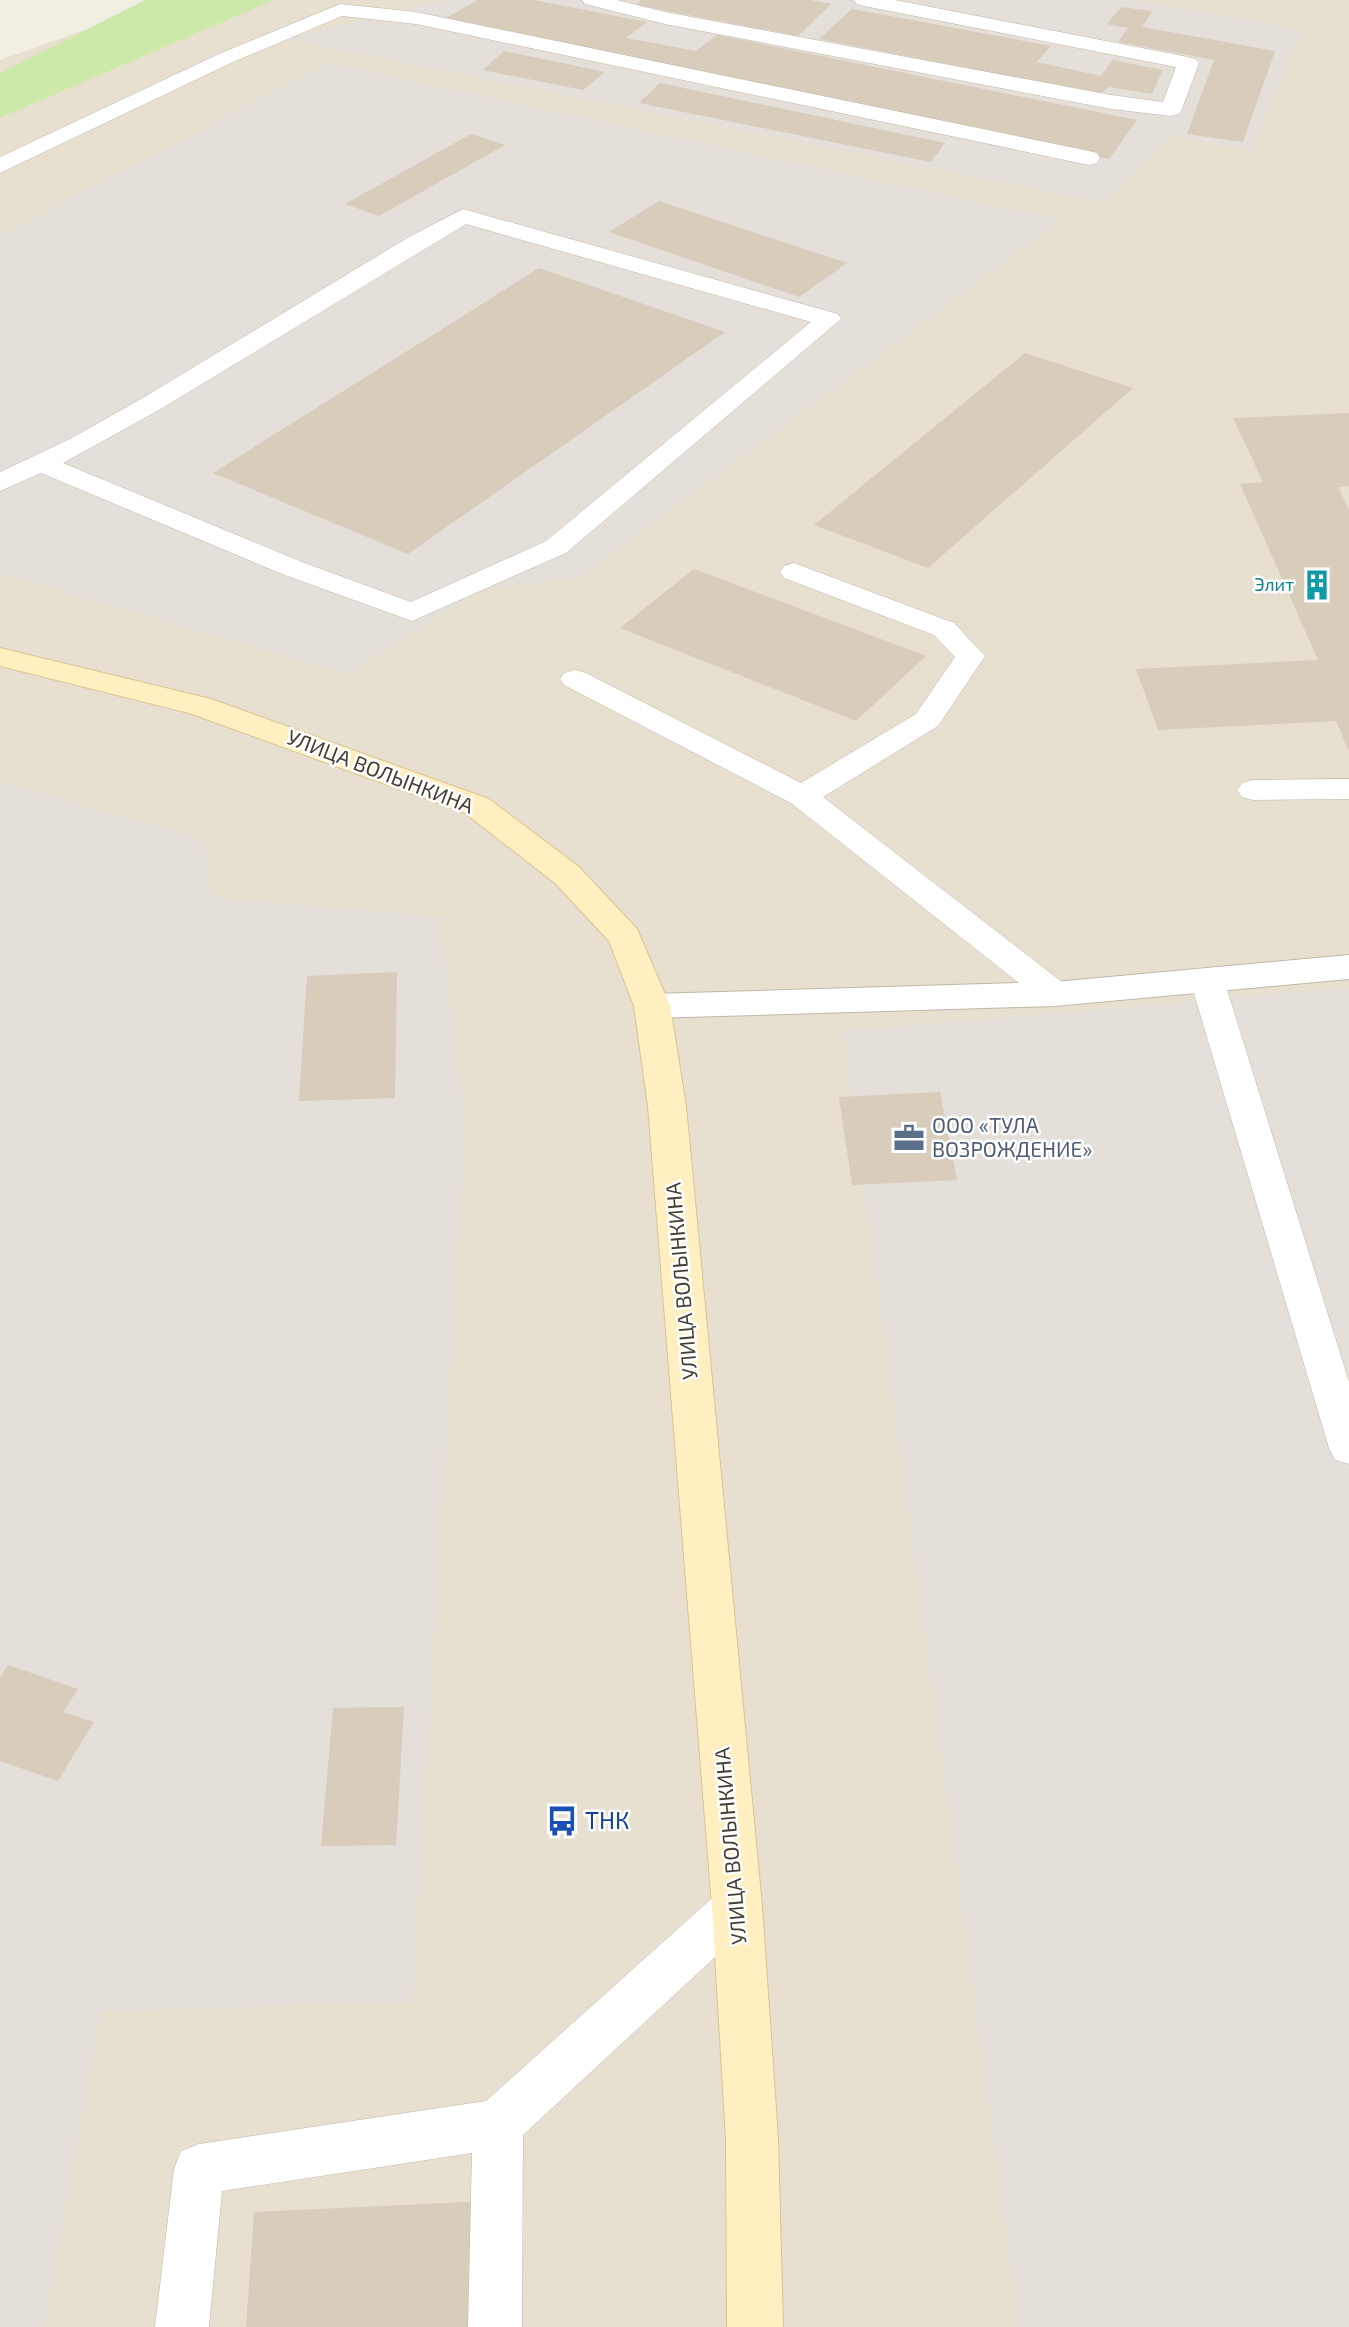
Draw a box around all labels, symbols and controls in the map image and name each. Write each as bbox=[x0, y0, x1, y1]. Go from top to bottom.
building icon: Элит bbox=[1300, 568, 1334, 602]
place label: Элит bbox=[1254, 573, 1294, 595]
street label: УЛИЦА ВОЛЫНКИНА bbox=[284, 723, 477, 818]
place label: ООО «ТУЛА ВОЗРОЖДЕНИЕ» bbox=[932, 1112, 1093, 1161]
office icon: ООО «ТУЛА ВОЗРОЖДЕНИЕ» bbox=[892, 1121, 926, 1155]
street label: УЛИЦА ВОЛЫНКИНА bbox=[659, 1181, 702, 1381]
street label: УЛИЦА ВОЛЫНКИНА bbox=[708, 1746, 751, 1946]
bus stop icon: ТНК bbox=[545, 1804, 579, 1838]
place label: ТНК bbox=[585, 1805, 629, 1834]

